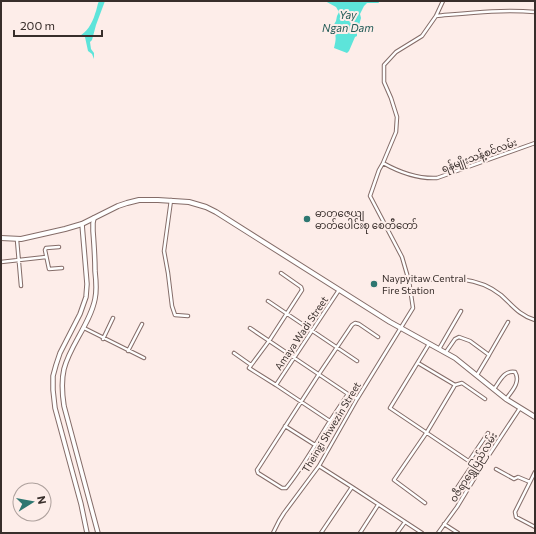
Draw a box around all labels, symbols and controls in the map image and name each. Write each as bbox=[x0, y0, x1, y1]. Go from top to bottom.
water label: Yay Ngan Dam bbox=[322, 8, 374, 34]
scale bar bbox=[14, 12, 102, 38]
text: 200 m bbox=[20, 18, 55, 32]
street label: ရန်မျိုးသန့်စင်လမ်း bbox=[439, 135, 520, 177]
place label: ဓာတုဇေယျ ဓာတ်ပေါင်းစု စေတီတော် bbox=[315, 207, 418, 234]
marker: ဓာတုဇေယျ ဓာတ်ပေါင်းစု စေတီတော် bbox=[302, 214, 312, 224]
place label: Naypyitaw Central Fire Station bbox=[382, 272, 466, 296]
marker: Naypyitaw Central Fire Station bbox=[369, 279, 379, 289]
street label: Amaya Wadi Street bbox=[272, 294, 330, 372]
street label: Theingi Shwezin Street bbox=[299, 379, 363, 475]
street label: ဝဇီရာရွှေပြည်လမ်း bbox=[446, 429, 502, 506]
north arrow bbox=[12, 482, 52, 522]
text: N bbox=[35, 495, 49, 505]

